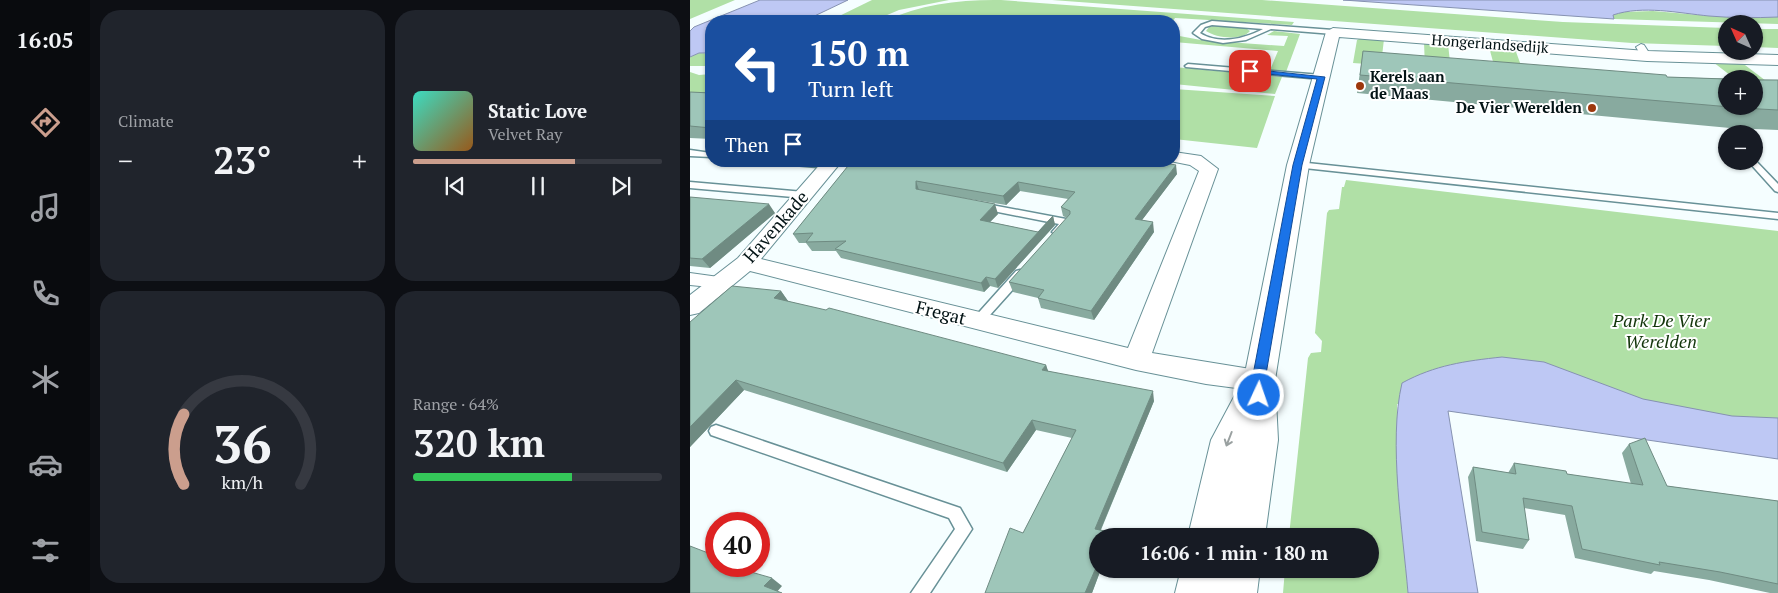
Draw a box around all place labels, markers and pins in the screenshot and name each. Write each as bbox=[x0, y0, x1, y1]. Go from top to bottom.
pin bbox=[1229, 50, 1271, 92]
place label: Kerels aan de Maas bbox=[1370, 66, 1445, 103]
marker: Kerels aan de Maas bbox=[1354, 80, 1366, 92]
place label: De Vier Werelden bbox=[1456, 97, 1582, 117]
marker: De Vier Werelden bbox=[1586, 102, 1598, 114]

